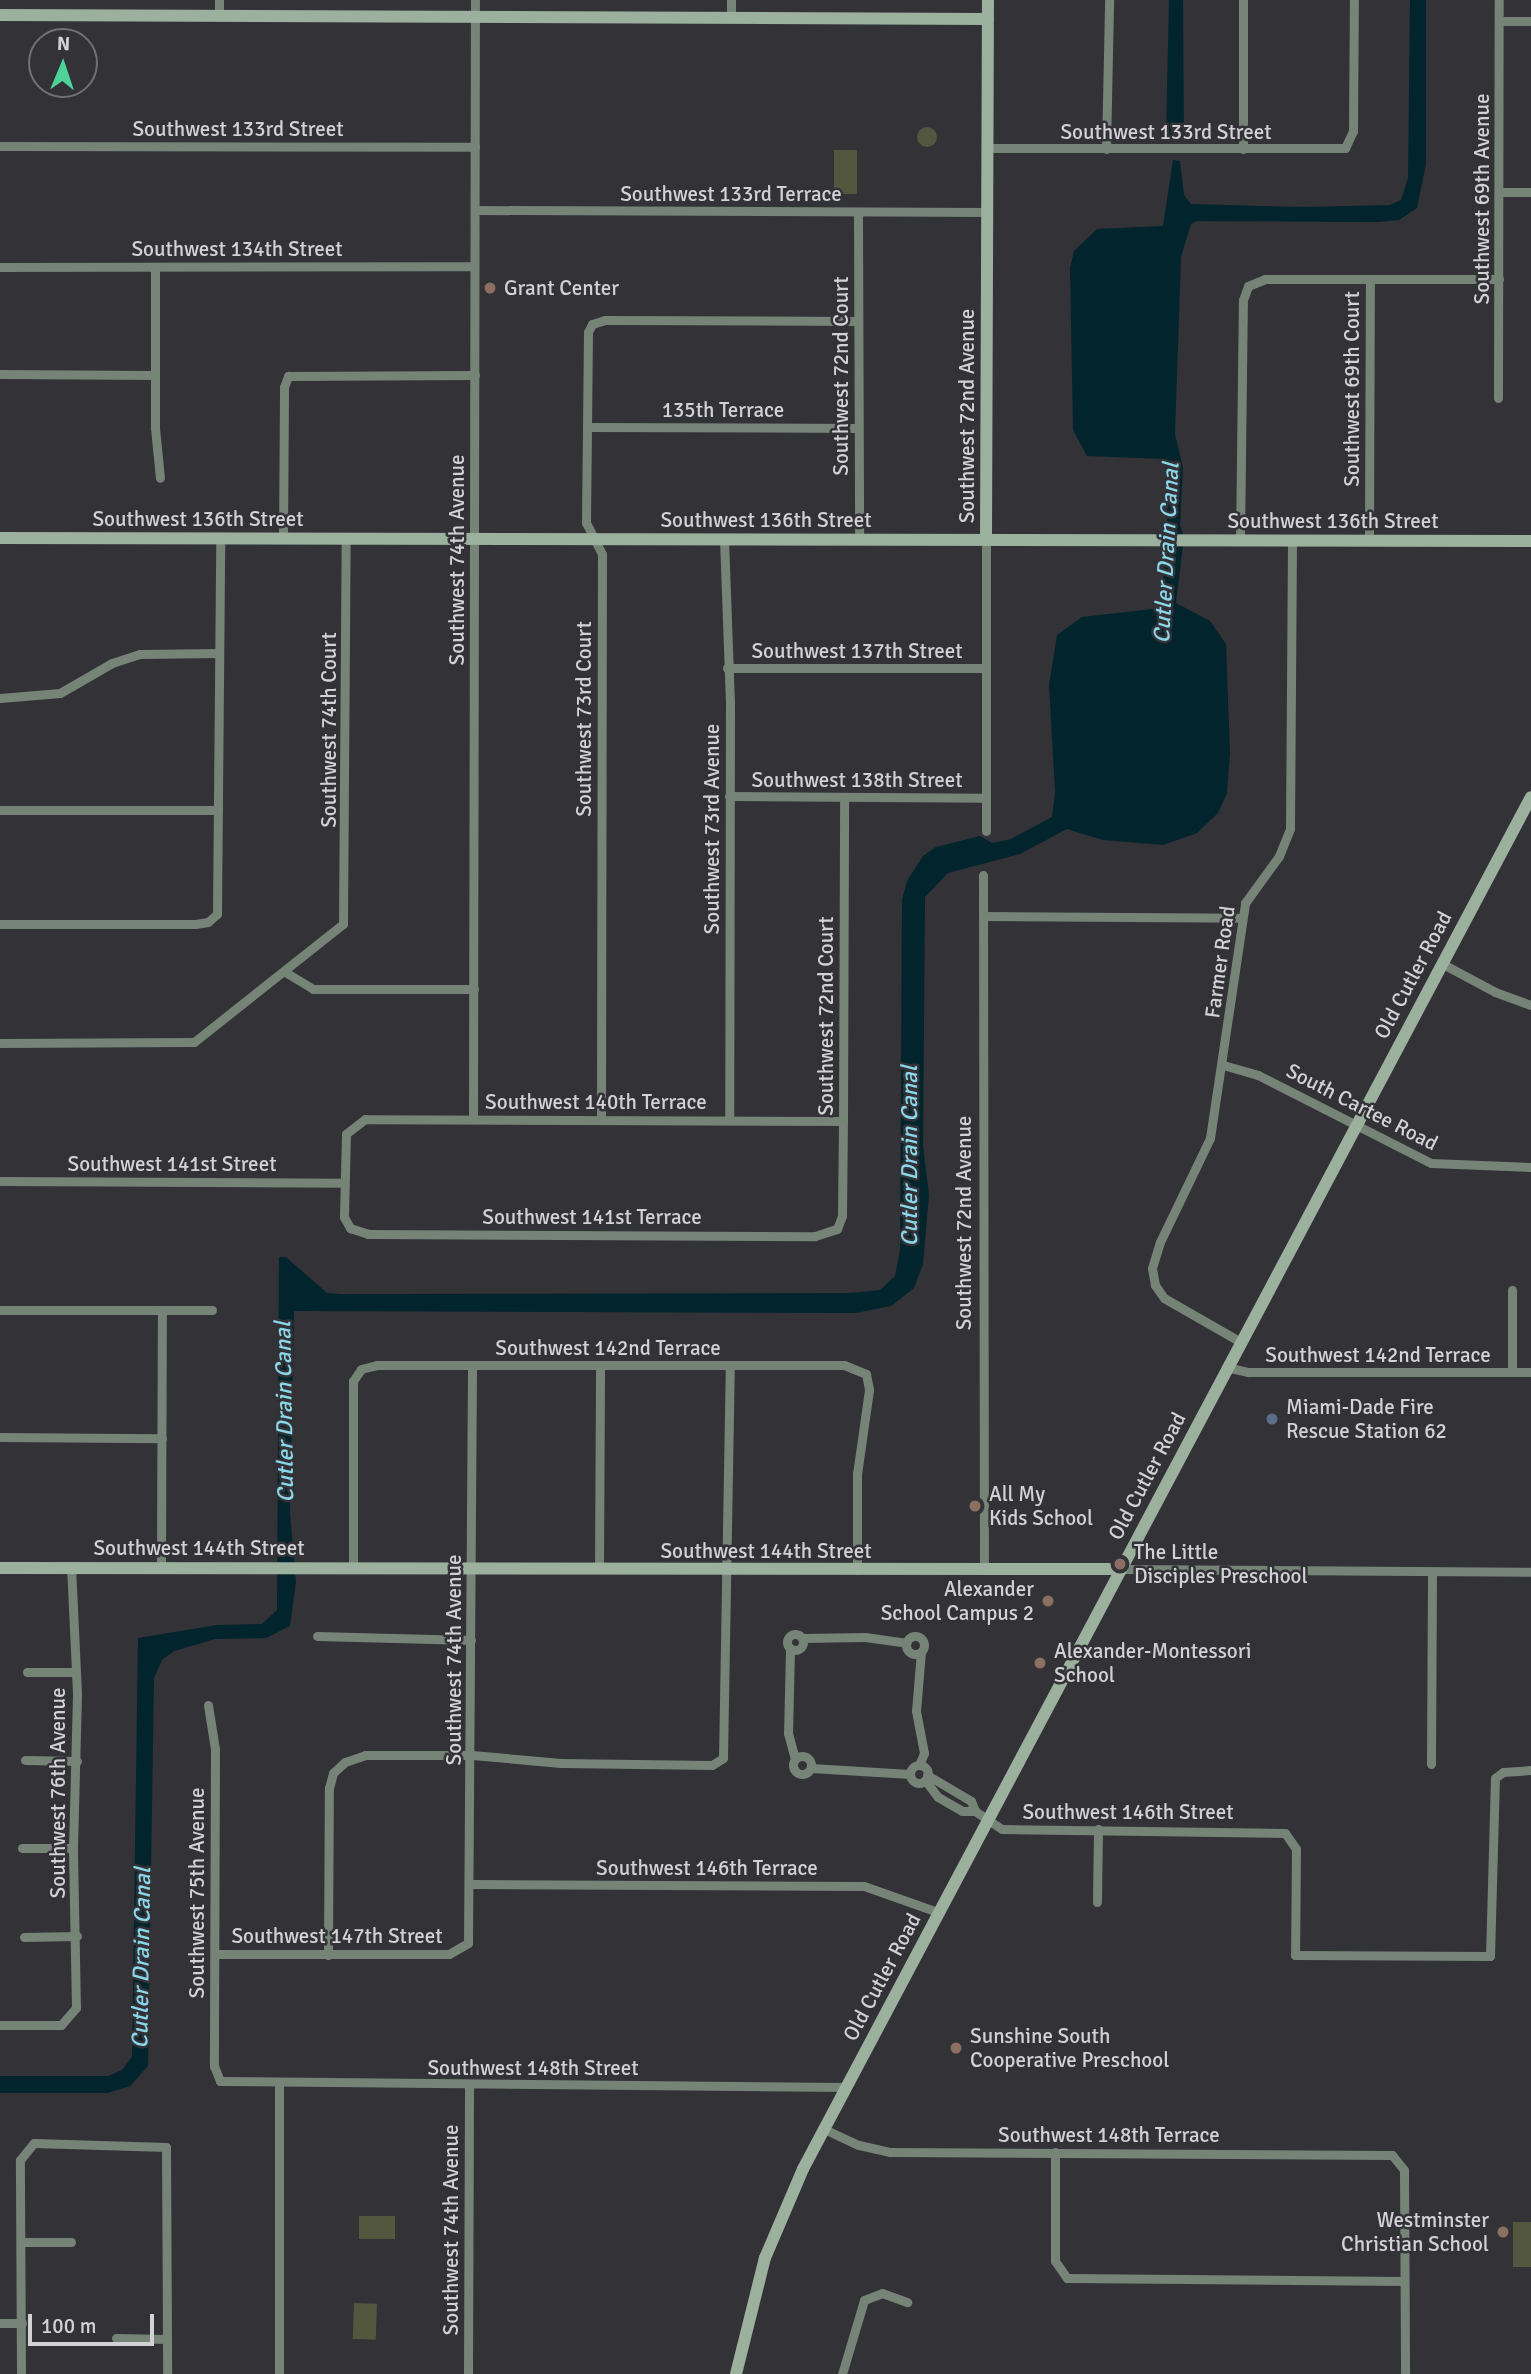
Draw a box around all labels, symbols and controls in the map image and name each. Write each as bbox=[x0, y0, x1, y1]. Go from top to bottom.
north arrow bbox=[28, 28, 98, 98]
text: N bbox=[57, 32, 71, 56]
street label: Southwest 69th Avenue bbox=[1469, 94, 1495, 304]
street label: Southwest 133rd Street bbox=[132, 116, 344, 142]
street label: Southwest 133rd Street bbox=[1060, 119, 1272, 145]
street label: Southwest 133rd Terrace bbox=[620, 181, 842, 207]
street label: Southwest 134th Street bbox=[131, 236, 343, 262]
place label: Grant Center bbox=[504, 275, 619, 301]
street label: Southwest 72nd Court bbox=[828, 276, 854, 476]
marker: Grant Center bbox=[482, 280, 498, 296]
street label: Southwest 69th Court bbox=[1339, 291, 1365, 487]
street label: Southwest 72nd Avenue bbox=[954, 309, 980, 523]
street label: 135th Terrace bbox=[662, 397, 784, 423]
street label: Southwest 74th Avenue bbox=[444, 455, 470, 665]
water label: Cutler Drain Canal bbox=[1148, 462, 1186, 644]
street label: Southwest 136th Street bbox=[92, 506, 304, 532]
street label: Southwest 136th Street bbox=[660, 507, 872, 533]
street label: Southwest 136th Street bbox=[1227, 508, 1439, 534]
street label: Southwest 73rd Court bbox=[571, 621, 597, 817]
street label: Southwest 74th Court bbox=[316, 632, 342, 828]
street label: Southwest 137th Street bbox=[751, 638, 963, 664]
street label: Southwest 73rd Avenue bbox=[699, 724, 725, 934]
street label: Southwest 138th Street bbox=[751, 767, 963, 793]
street label: Farmer Road bbox=[1200, 904, 1240, 1020]
street label: Old Cutler Road bbox=[1369, 907, 1457, 1043]
street label: Southwest 72nd Court bbox=[813, 916, 839, 1116]
street label: South Cartee Road bbox=[1282, 1058, 1442, 1156]
water label: Cutler Drain Canal bbox=[896, 1065, 924, 1247]
street label: Southwest 140th Terrace bbox=[485, 1089, 707, 1115]
street label: Southwest 72nd Avenue bbox=[951, 1116, 977, 1330]
street label: Southwest 141st Street bbox=[68, 1151, 276, 1177]
street label: Southwest 141st Terrace bbox=[482, 1204, 702, 1230]
water label: Cutler Drain Canal bbox=[270, 1321, 300, 1503]
street label: Southwest 142nd Terrace bbox=[495, 1335, 721, 1361]
street label: Southwest 142nd Terrace bbox=[1265, 1342, 1491, 1368]
place label: Miami-Dade Fire Rescue Station 62 bbox=[1286, 1394, 1447, 1444]
street label: Old Cutler Road bbox=[1103, 1408, 1191, 1544]
marker: Miami-Dade Fire Rescue Station 62 bbox=[1264, 1411, 1280, 1427]
place label: All My Kids School bbox=[989, 1481, 1093, 1531]
marker: All My Kids School bbox=[967, 1498, 983, 1514]
street label: Southwest 144th Street bbox=[93, 1535, 305, 1561]
street label: Southwest 144th Street bbox=[660, 1538, 872, 1564]
place label: The Little Disciples Preschool bbox=[1134, 1539, 1308, 1589]
street label: Southwest 74th Avenue bbox=[441, 1555, 467, 1765]
marker: The Little Disciples Preschool bbox=[1112, 1556, 1128, 1572]
place label: Alexander School Campus 2 bbox=[881, 1576, 1034, 1626]
marker: Alexander School Campus 2 bbox=[1040, 1593, 1056, 1609]
place label: Alexander-Montessori School bbox=[1054, 1638, 1252, 1688]
marker: Alexander-Montessori School bbox=[1032, 1655, 1048, 1671]
street label: Southwest 76th Avenue bbox=[45, 1688, 71, 1898]
street label: Southwest 75th Avenue bbox=[184, 1788, 210, 1998]
street label: Southwest 146th Street bbox=[1022, 1799, 1234, 1825]
street label: Southwest 146th Terrace bbox=[596, 1855, 818, 1881]
water label: Cutler Drain Canal bbox=[127, 1867, 157, 2049]
street label: Old Cutler Road bbox=[838, 1909, 926, 2045]
street label: Southwest 147th Street bbox=[231, 1923, 443, 1949]
place label: Sunshine South Cooperative Preschool bbox=[970, 2023, 1169, 2073]
marker: Sunshine South Cooperative Preschool bbox=[948, 2040, 964, 2056]
street label: Southwest 148th Street bbox=[427, 2055, 639, 2081]
street label: Southwest 148th Terrace bbox=[998, 2122, 1220, 2148]
street label: Southwest 74th Avenue bbox=[438, 2125, 464, 2335]
place label: Westminster Christian School bbox=[1341, 2207, 1489, 2257]
marker: Westminster Christian School bbox=[1495, 2224, 1511, 2240]
scale bar bbox=[32, 2300, 158, 2344]
text: 100 m bbox=[41, 2313, 96, 2339]

